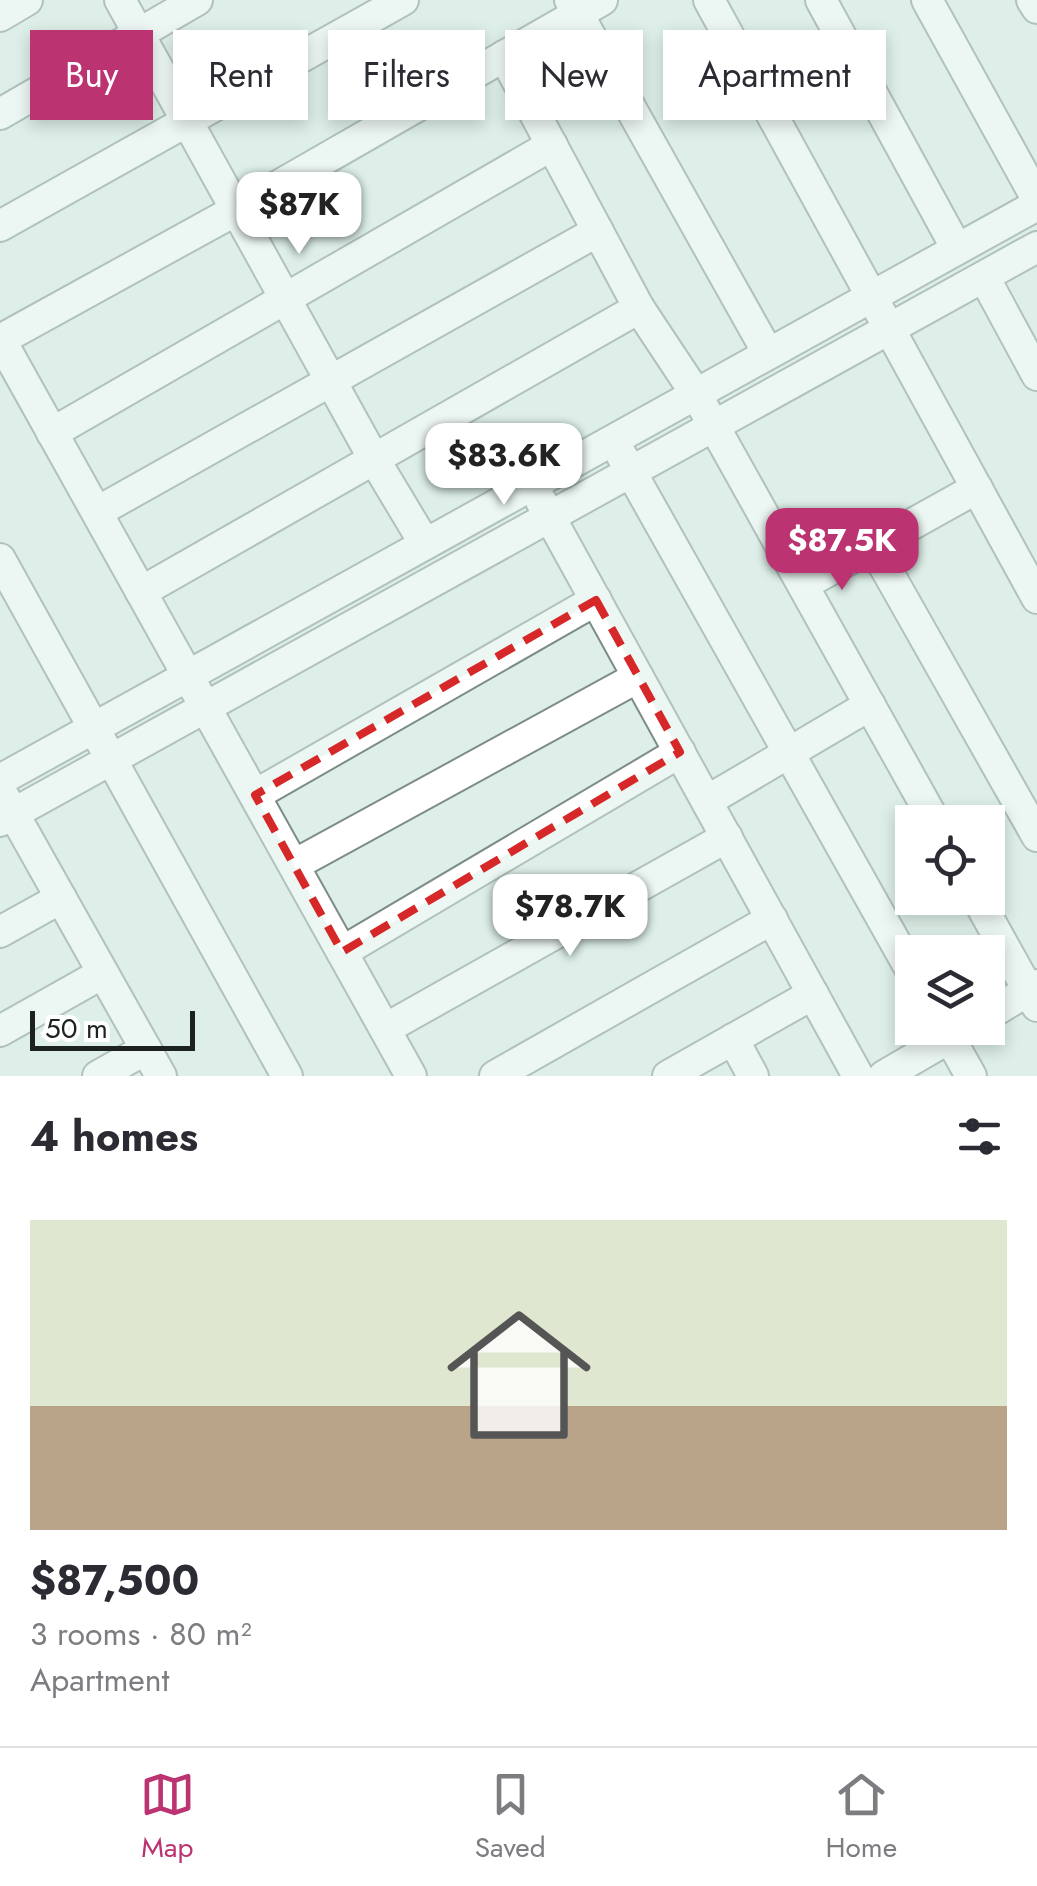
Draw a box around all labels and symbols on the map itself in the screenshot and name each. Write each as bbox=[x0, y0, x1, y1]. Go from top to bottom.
pin: $87K bbox=[240, 172, 358, 257]
pin: $83.6K bbox=[423, 423, 585, 508]
pin: $87.5K bbox=[761, 508, 923, 593]
pin: $78.7K bbox=[489, 874, 651, 959]
scale bar bbox=[30, 1006, 195, 1050]

